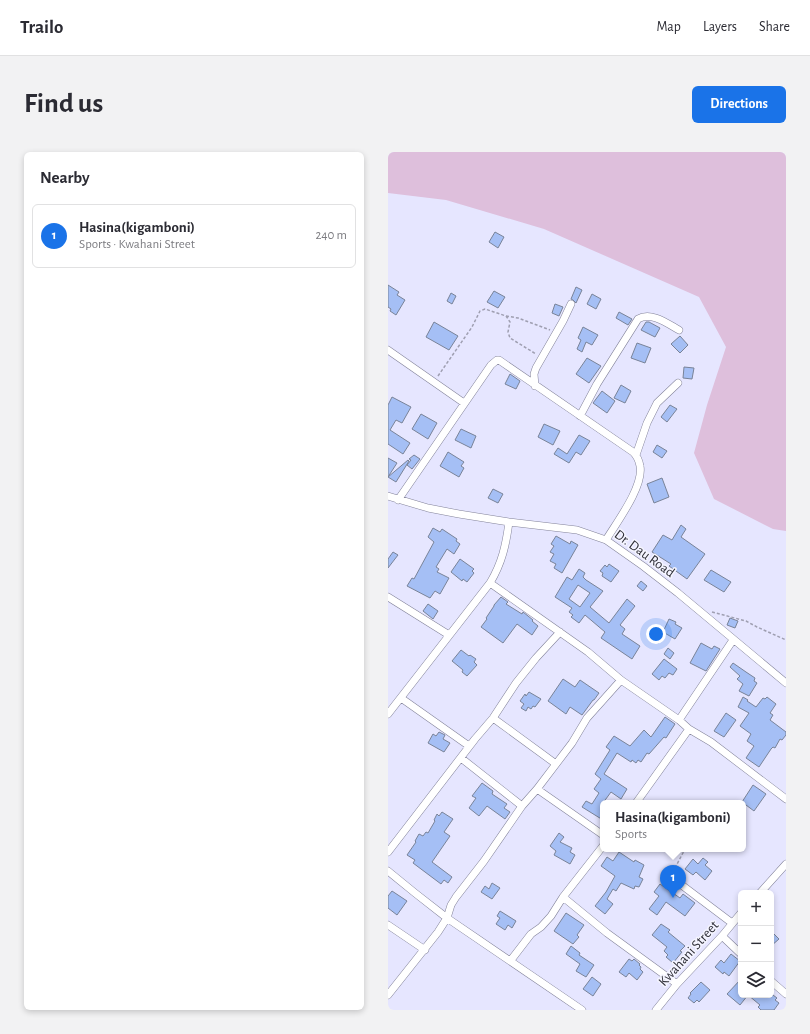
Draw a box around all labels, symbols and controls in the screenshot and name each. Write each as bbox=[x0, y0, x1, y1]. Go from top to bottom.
text: Trailo bbox=[20, 18, 63, 37]
text: Map bbox=[656, 20, 681, 34]
text: Layers bbox=[703, 20, 737, 34]
text: Share bbox=[759, 20, 790, 34]
button: Directions bbox=[692, 86, 786, 123]
text: Find us bbox=[24, 90, 103, 118]
text: Nearby bbox=[40, 169, 90, 186]
text: Hasina(kigamboni) bbox=[79, 220, 195, 235]
text: 1 bbox=[52, 229, 56, 242]
text: 240 m bbox=[315, 229, 347, 242]
text: Sports · Kwahani Street bbox=[79, 238, 195, 251]
street label: Dr. Dau Road bbox=[612, 527, 677, 580]
your location bbox=[646, 624, 666, 644]
popup bbox=[600, 800, 746, 852]
text: Hasina(kigamboni) bbox=[615, 810, 731, 825]
text: Sports bbox=[615, 828, 647, 841]
pin: 1 bbox=[660, 865, 686, 898]
map controls bbox=[738, 890, 774, 998]
button: + bbox=[738, 890, 774, 926]
street label: Kwahani Street bbox=[656, 918, 722, 989]
button: − bbox=[738, 926, 774, 962]
button: layers bbox=[738, 962, 774, 998]

